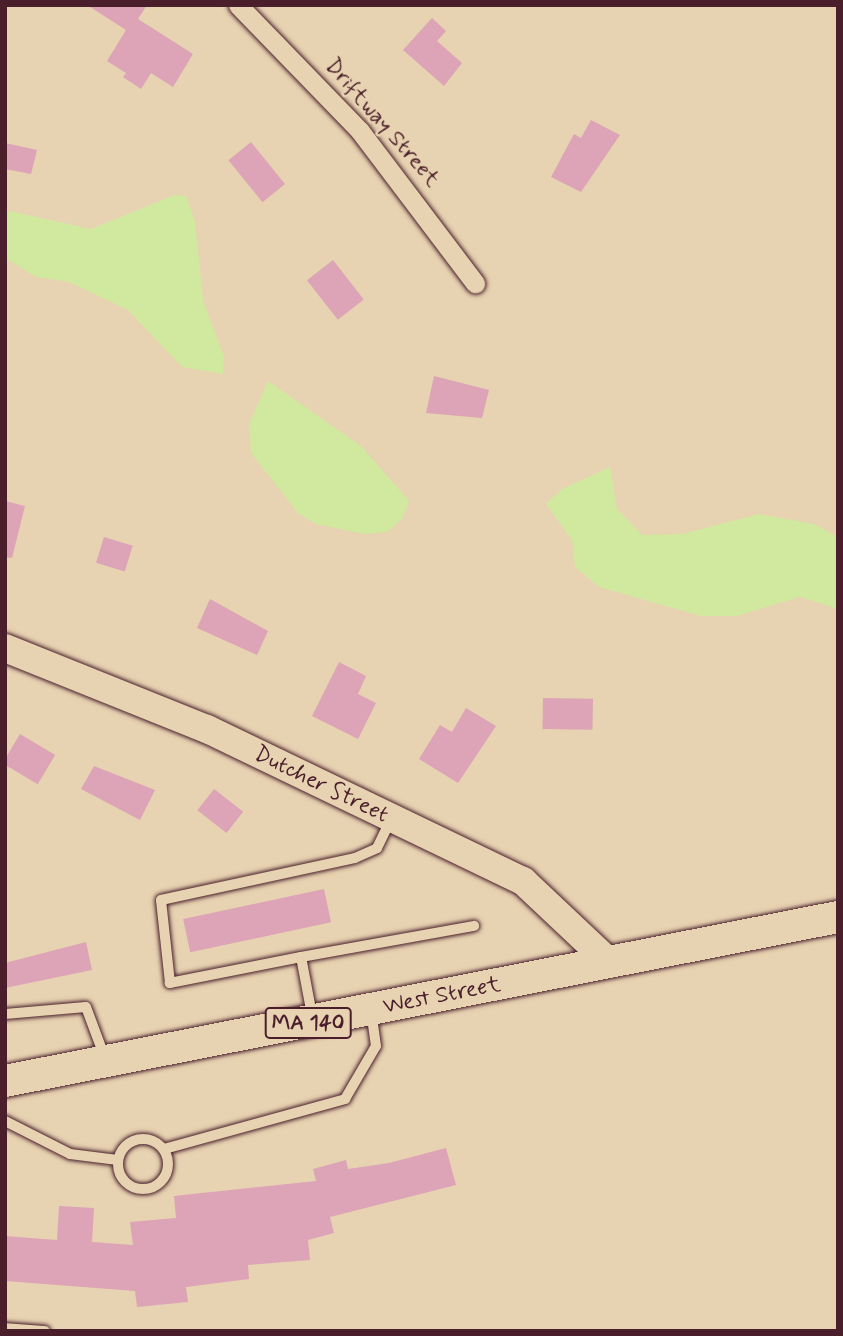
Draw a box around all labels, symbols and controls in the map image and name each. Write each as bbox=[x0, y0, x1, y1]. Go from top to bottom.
street label: Driftway Street bbox=[318, 53, 446, 193]
street label: Dutcher Street bbox=[247, 740, 395, 830]
street label: West Street bbox=[381, 971, 503, 1021]
road number: MA 140 bbox=[264, 1006, 352, 1040]

